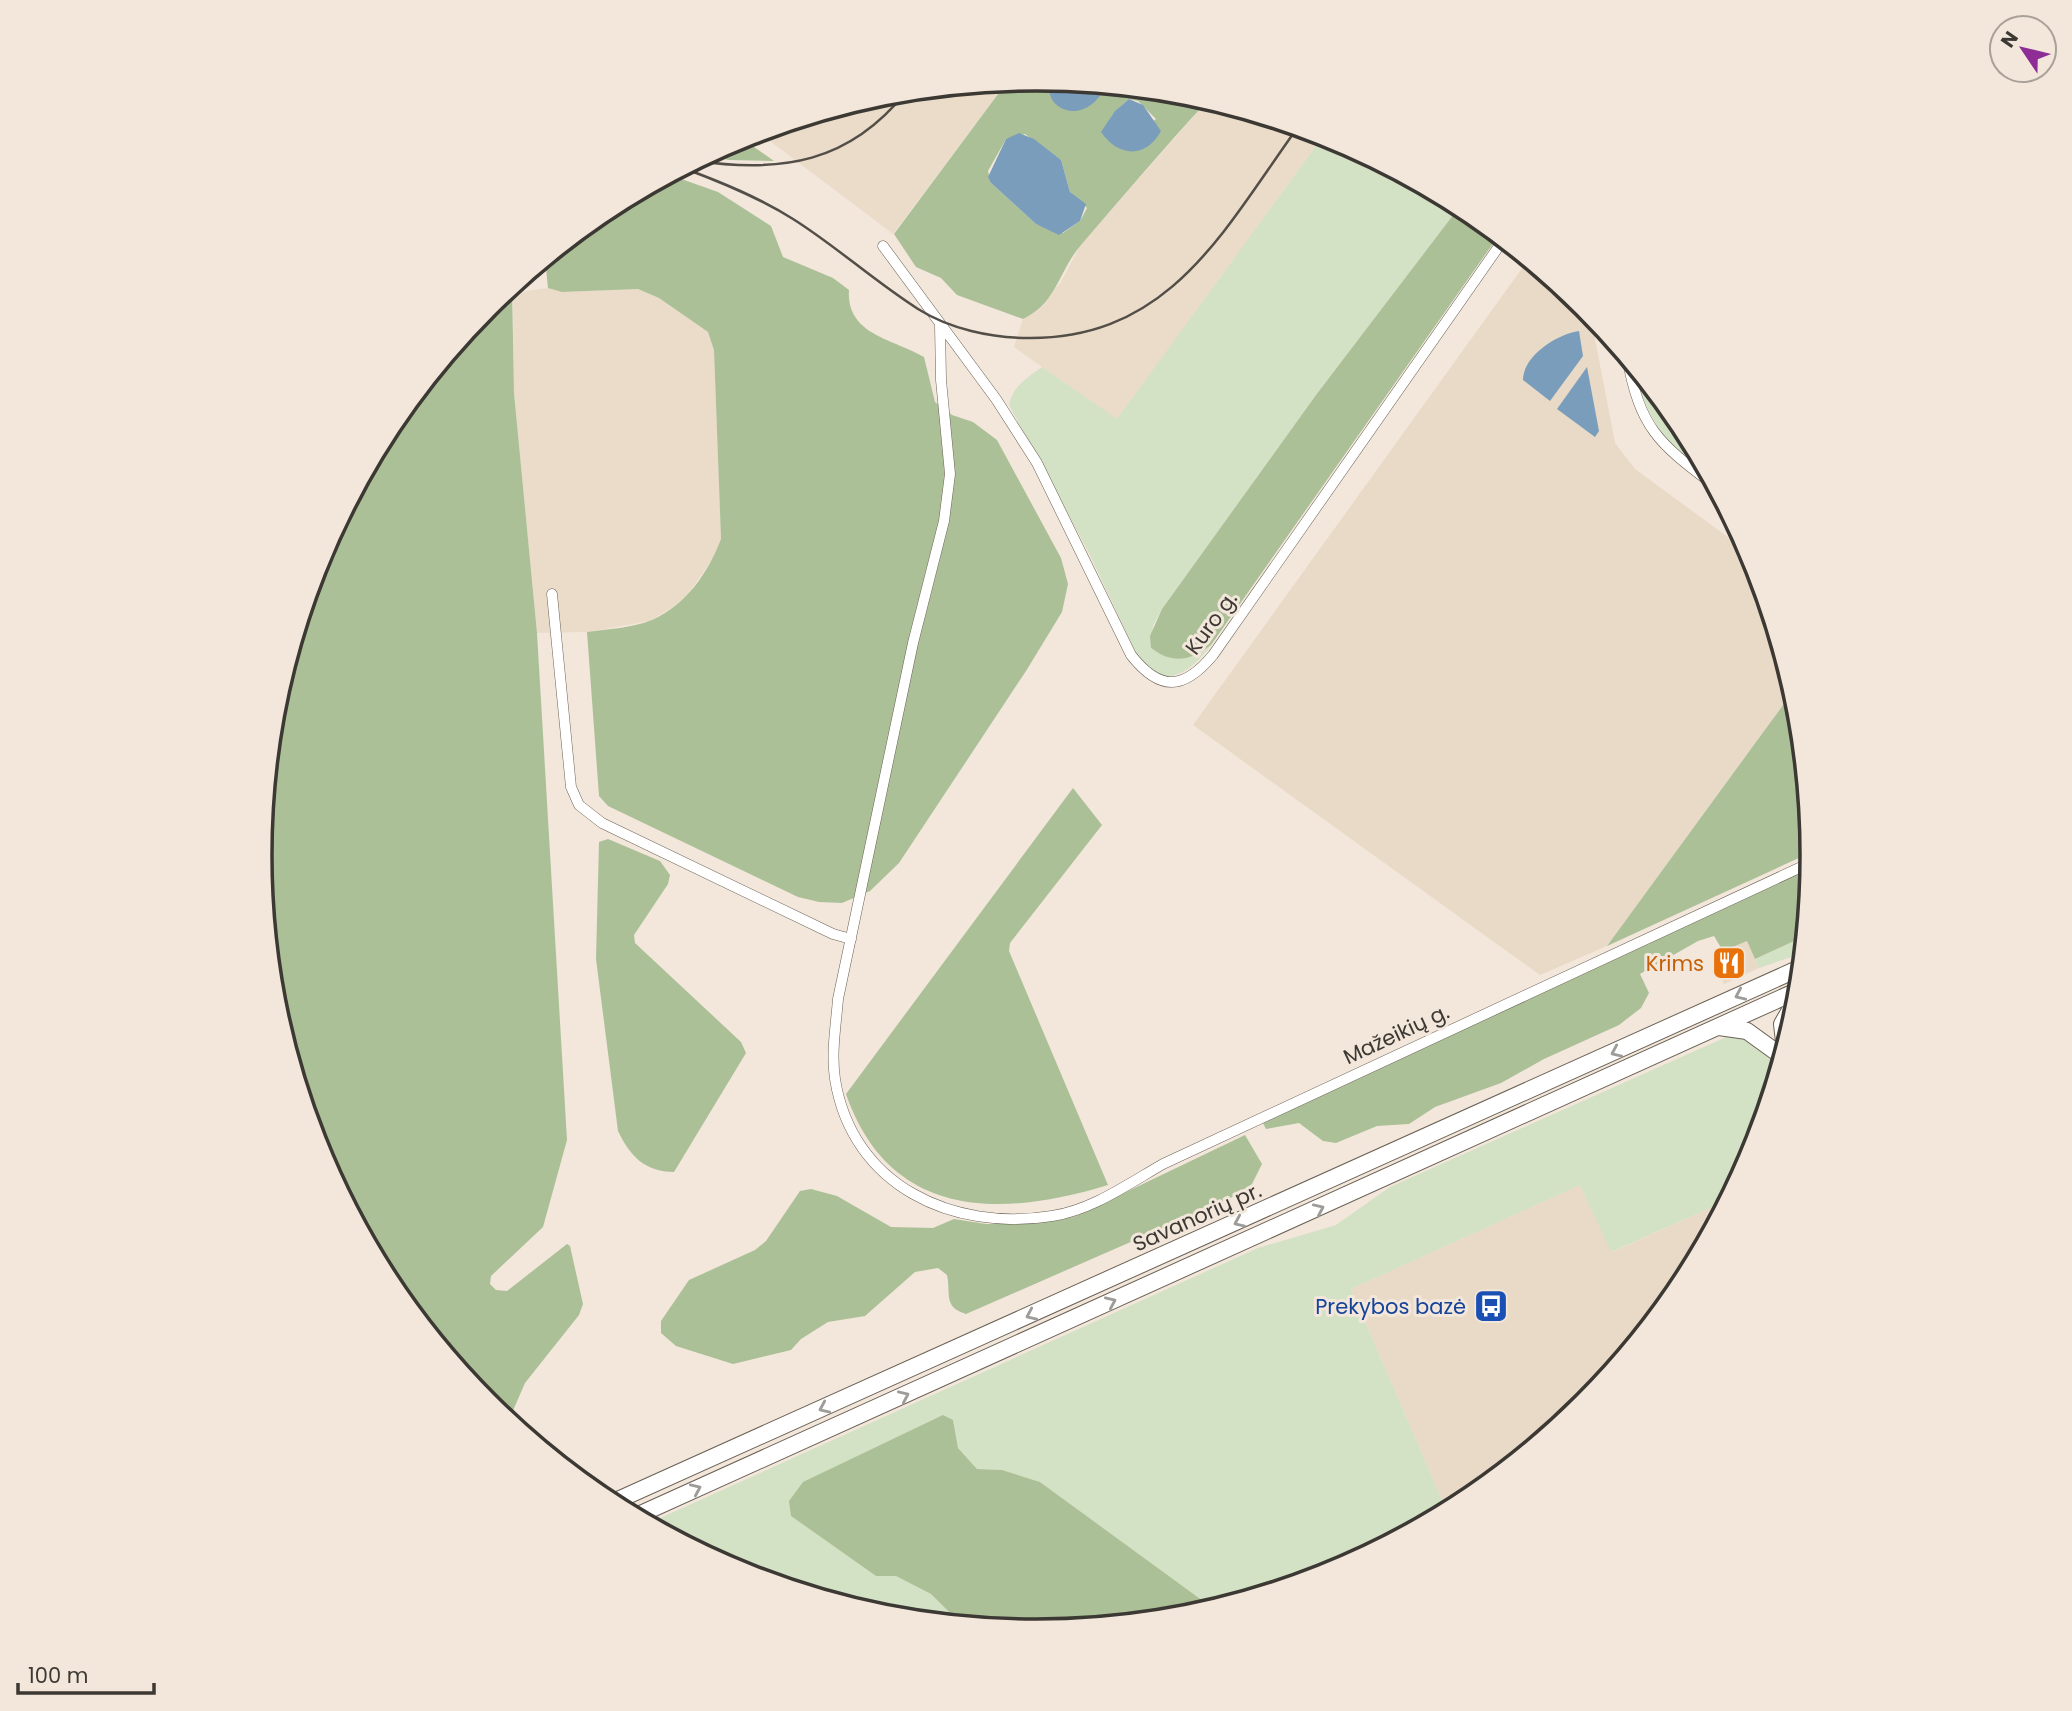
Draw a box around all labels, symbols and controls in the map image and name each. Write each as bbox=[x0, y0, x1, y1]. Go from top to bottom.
north arrow bbox=[1988, 14, 2058, 84]
text: N bbox=[1994, 26, 2025, 53]
street label: Kuro g. bbox=[1178, 586, 1244, 660]
restaurant icon: Krims bbox=[1710, 944, 1748, 982]
place label: Krims bbox=[1646, 949, 1704, 978]
one-way arrow bbox=[1735, 987, 1747, 1001]
street label: Mažeikių g. bbox=[1338, 997, 1454, 1071]
one-way arrow bbox=[1611, 1044, 1623, 1058]
street label: Savanorių pr. bbox=[1128, 1176, 1266, 1258]
one-way arrow bbox=[1311, 1203, 1324, 1217]
one-way arrow bbox=[1234, 1214, 1246, 1228]
bus stop icon: Prekybos bazė bbox=[1472, 1287, 1510, 1325]
place label: Prekybos bazė bbox=[1315, 1292, 1466, 1321]
one-way arrow bbox=[1104, 1296, 1116, 1310]
one-way arrow bbox=[1026, 1307, 1039, 1321]
one-way arrow bbox=[897, 1390, 909, 1404]
one-way arrow bbox=[819, 1400, 831, 1414]
one-way arrow bbox=[689, 1483, 701, 1497]
scale bar bbox=[18, 1652, 154, 1696]
text: 100 m bbox=[28, 1661, 88, 1690]

